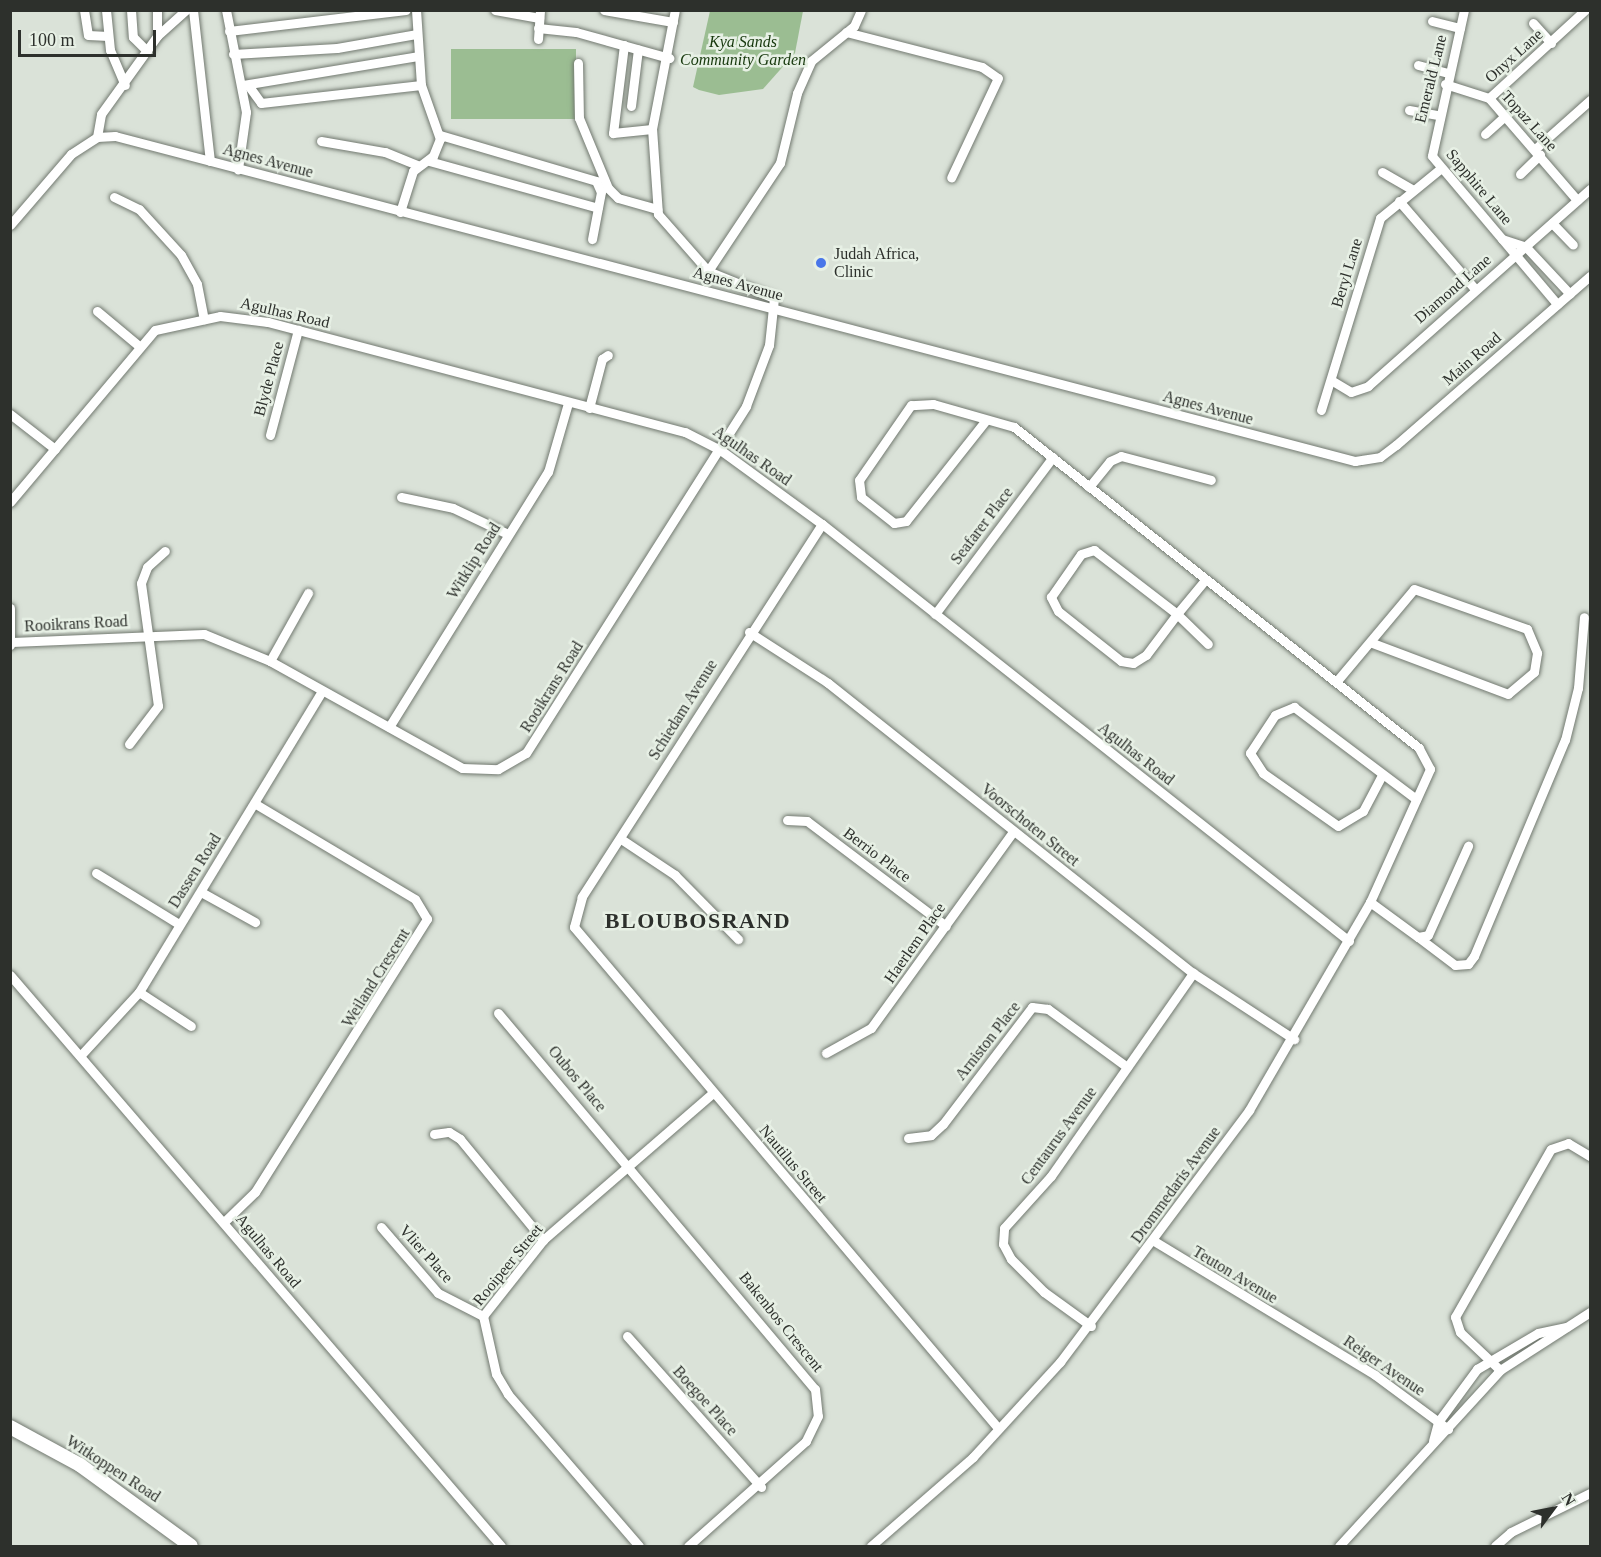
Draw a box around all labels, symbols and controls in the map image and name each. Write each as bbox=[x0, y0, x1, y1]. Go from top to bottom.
scale bar bbox=[21, 18, 159, 56]
street label: Onyx Lane bbox=[1481, 25, 1547, 87]
text: 100 m bbox=[29, 30, 75, 50]
park label: Kya Sands Community Garden bbox=[680, 32, 806, 70]
street label: Emerald Lane bbox=[1411, 33, 1451, 125]
street label: Topaz Lane bbox=[1497, 87, 1561, 155]
street label: Agnes Avenue bbox=[220, 140, 316, 182]
street label: Sapphire Lane bbox=[1442, 145, 1516, 229]
street label: Beryl Lane bbox=[1327, 236, 1367, 310]
place label: Judah Africa, Clinic bbox=[834, 244, 920, 282]
street label: Diamond Lane bbox=[1411, 250, 1495, 328]
marker: Judah Africa, Clinic bbox=[812, 254, 830, 272]
street label: Agnes Avenue bbox=[690, 263, 786, 305]
street label: Agulhas Road bbox=[238, 293, 332, 333]
street label: Main Road bbox=[1439, 328, 1505, 390]
street label: Blyde Place bbox=[250, 339, 288, 419]
street label: Agnes Avenue bbox=[1160, 387, 1256, 429]
street label: Agulhas Road bbox=[709, 422, 795, 490]
street label: Seafarer Place bbox=[947, 484, 1017, 568]
street label: Witklip Road bbox=[443, 519, 505, 603]
street label: Rooikrans Road bbox=[24, 612, 128, 636]
street label: Rooikrans Road bbox=[516, 638, 588, 736]
street label: Schiedam Avenue bbox=[644, 656, 722, 764]
street label: Agulhas Road bbox=[1094, 718, 1178, 790]
street label: Voorschoten Street bbox=[977, 779, 1083, 871]
street label: Berrio Place bbox=[839, 823, 915, 887]
street label: Dassen Road bbox=[165, 830, 225, 912]
street label: Haerlem Place bbox=[880, 899, 950, 987]
district label: BLOUBOSRAND bbox=[605, 908, 791, 934]
street label: Weiland Crescent bbox=[338, 925, 414, 1031]
street label: Arniston Place bbox=[951, 998, 1025, 1084]
street label: Oubos Place bbox=[544, 1042, 610, 1116]
street label: Centaurus Avenue bbox=[1017, 1083, 1101, 1189]
street label: Nautilus Street bbox=[755, 1121, 831, 1207]
street label: Drommedaris Avenue bbox=[1127, 1123, 1225, 1247]
street label: Agulhas Road bbox=[231, 1210, 305, 1292]
street label: Rooipeer Street bbox=[469, 1220, 547, 1310]
street label: Vlier Place bbox=[395, 1221, 457, 1287]
street label: Teuton Avenue bbox=[1189, 1242, 1281, 1308]
street label: Bakenbos Crescent bbox=[735, 1268, 827, 1376]
street label: Reiger Avenue bbox=[1339, 1331, 1429, 1401]
street label: Boegoe Place bbox=[669, 1362, 741, 1440]
street label: Witkoppen Road bbox=[62, 1431, 164, 1507]
north arrow bbox=[1523, 1479, 1583, 1539]
text: N bbox=[1558, 1490, 1579, 1509]

